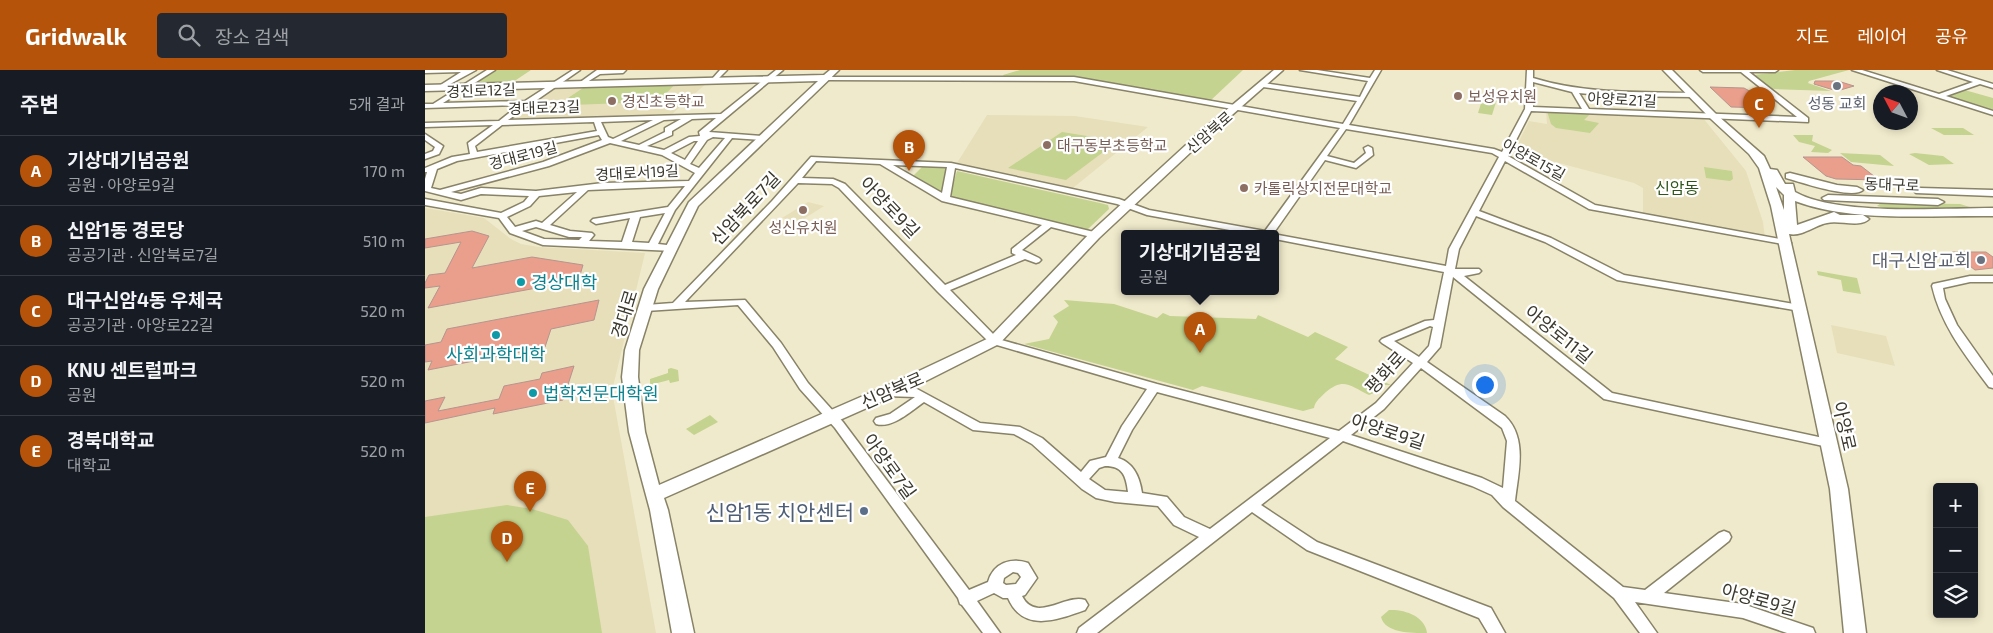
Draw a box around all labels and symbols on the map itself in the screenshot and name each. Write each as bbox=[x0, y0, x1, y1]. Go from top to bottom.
street label: 경진로12길 bbox=[446, 80, 516, 100]
marker: 성동 교회 bbox=[1831, 80, 1843, 92]
north arrow bbox=[1873, 85, 1918, 130]
place label: 보성유치원 bbox=[1468, 87, 1537, 105]
pin: C bbox=[1743, 87, 1775, 128]
street label: 아양로21길 bbox=[1587, 88, 1657, 110]
marker: 보성유치원 bbox=[1452, 90, 1464, 102]
place label: 경진초등학교 bbox=[622, 92, 705, 110]
place label: 성동 교회 bbox=[1808, 94, 1866, 112]
marker: 경진초등학교 bbox=[606, 95, 618, 107]
street label: 경대로23길 bbox=[508, 97, 580, 117]
street label: 신암북로 bbox=[1182, 107, 1236, 157]
pin: B bbox=[893, 130, 925, 171]
street label: 아양로15길 bbox=[1499, 134, 1569, 184]
place label: 대구동부초등학교 bbox=[1057, 136, 1167, 154]
street label: 경대로19길 bbox=[487, 137, 559, 173]
marker: 대구동부초등학교 bbox=[1041, 139, 1053, 151]
street label: 경대로서19길 bbox=[595, 161, 679, 183]
street label: 신암북로7길 bbox=[706, 167, 784, 249]
street label: 아양로9길 bbox=[856, 172, 924, 242]
street label: 동대구로 bbox=[1864, 174, 1920, 194]
district label: 신암동 bbox=[1655, 178, 1699, 197]
place label: 카톨릭상지전문대학교 bbox=[1254, 179, 1392, 197]
marker: 카톨릭상지전문대학교 bbox=[1238, 182, 1250, 194]
marker: 성신유치원 bbox=[797, 204, 809, 216]
place label: 성신유치원 bbox=[768, 218, 838, 236]
place label: 대구신암교회 bbox=[1872, 249, 1971, 271]
marker: 대구신암교회 bbox=[1975, 254, 1987, 266]
place label: 경상대학 bbox=[531, 271, 597, 293]
marker: 경상대학 bbox=[515, 276, 527, 288]
street label: 경대로 bbox=[606, 287, 642, 341]
street label: 아양로11길 bbox=[1521, 300, 1597, 368]
pin: A bbox=[1184, 312, 1216, 353]
marker: 사회과학대학 bbox=[490, 329, 502, 341]
place label: 사회과학대학 bbox=[446, 343, 546, 365]
street label: 평화로 bbox=[1360, 346, 1410, 398]
street label: 신암북로 bbox=[857, 366, 927, 414]
your location bbox=[1472, 372, 1498, 398]
place label: 법학전문대학원 bbox=[543, 382, 659, 404]
marker: 법학전문대학원 bbox=[527, 387, 539, 399]
street label: 아양로 bbox=[1829, 399, 1861, 453]
street label: 아양로9길 bbox=[1348, 409, 1428, 453]
street label: 아양로7길 bbox=[859, 429, 921, 503]
pin: E bbox=[514, 471, 546, 512]
place label: 신암1동 치안센터 bbox=[706, 499, 854, 524]
marker: 신암1동 치안센터 bbox=[858, 505, 870, 517]
pin: D bbox=[491, 521, 523, 562]
street label: 아양로9길 bbox=[1719, 578, 1799, 620]

